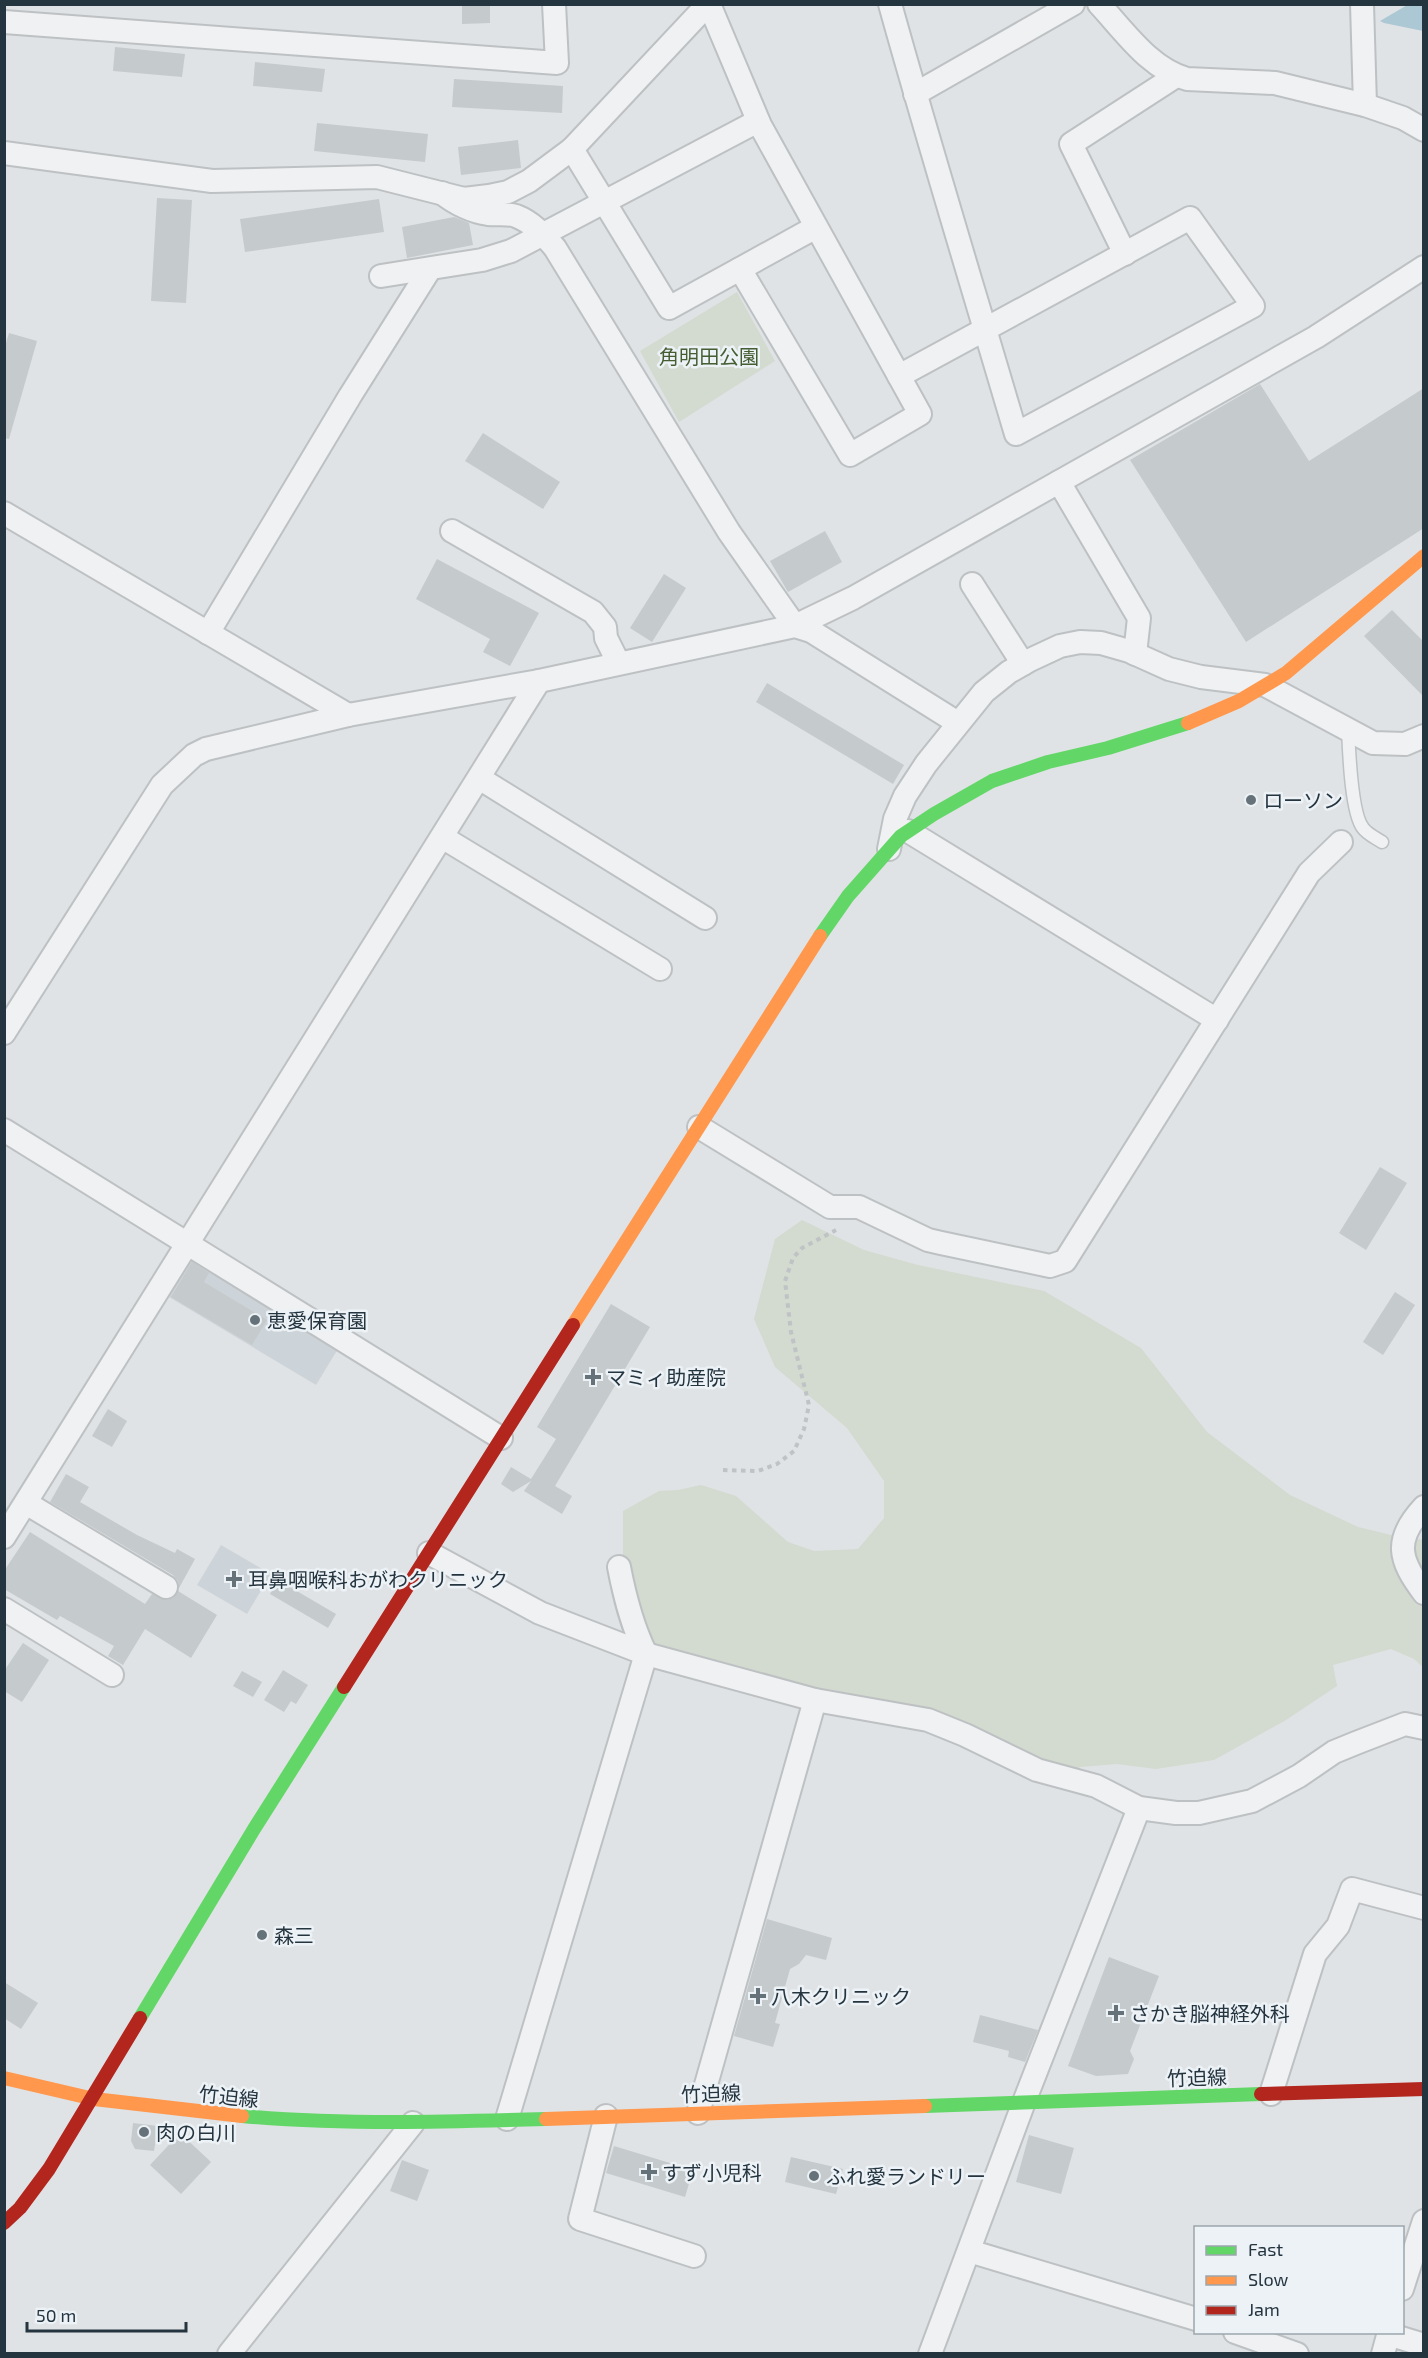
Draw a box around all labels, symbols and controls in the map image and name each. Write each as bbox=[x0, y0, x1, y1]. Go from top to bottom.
park label: 角明田公園 bbox=[659, 344, 759, 368]
place label: ローソン bbox=[1263, 788, 1343, 812]
marker: ローソン bbox=[1244, 793, 1258, 807]
place label: 恵愛保育園 bbox=[267, 1308, 367, 1332]
marker: 恵愛保育園 bbox=[248, 1313, 262, 1327]
place label: マミィ助産院 bbox=[606, 1365, 726, 1389]
marker: マミィ助産院 bbox=[584, 1368, 602, 1386]
place label: 耳鼻咽喉科おがわクリニック bbox=[248, 1567, 508, 1591]
marker: 耳鼻咽喉科おがわクリニック bbox=[225, 1570, 243, 1588]
place label: 森三 bbox=[274, 1923, 314, 1947]
marker: 森三 bbox=[255, 1928, 269, 1942]
place label: 八木クリニック bbox=[771, 1984, 911, 2008]
marker: 八木クリニック bbox=[749, 1987, 767, 2005]
place label: さかき脳神経外科 bbox=[1130, 2001, 1290, 2025]
marker: さかき脳神経外科 bbox=[1107, 2004, 1125, 2022]
street label: 竹迫線 bbox=[1167, 2064, 1227, 2090]
street label: 竹迫線 bbox=[681, 2080, 741, 2106]
street label: 竹迫線 bbox=[198, 2081, 260, 2111]
place label: 肉の白川 bbox=[156, 2120, 236, 2144]
marker: 肉の白川 bbox=[137, 2125, 151, 2139]
place label: すず小児科 bbox=[662, 2160, 762, 2184]
marker: すず小児科 bbox=[640, 2163, 658, 2181]
place label: ふれ愛ランドリー bbox=[826, 2164, 986, 2188]
marker: ふれ愛ランドリー bbox=[807, 2169, 821, 2183]
legend bbox=[1194, 2226, 1404, 2334]
text: Fast bbox=[1248, 2238, 1283, 2260]
text: Slow bbox=[1248, 2268, 1289, 2290]
scale bar bbox=[27, 2295, 186, 2333]
text: Jam bbox=[1248, 2298, 1280, 2320]
text: 50 m bbox=[36, 2304, 76, 2326]

